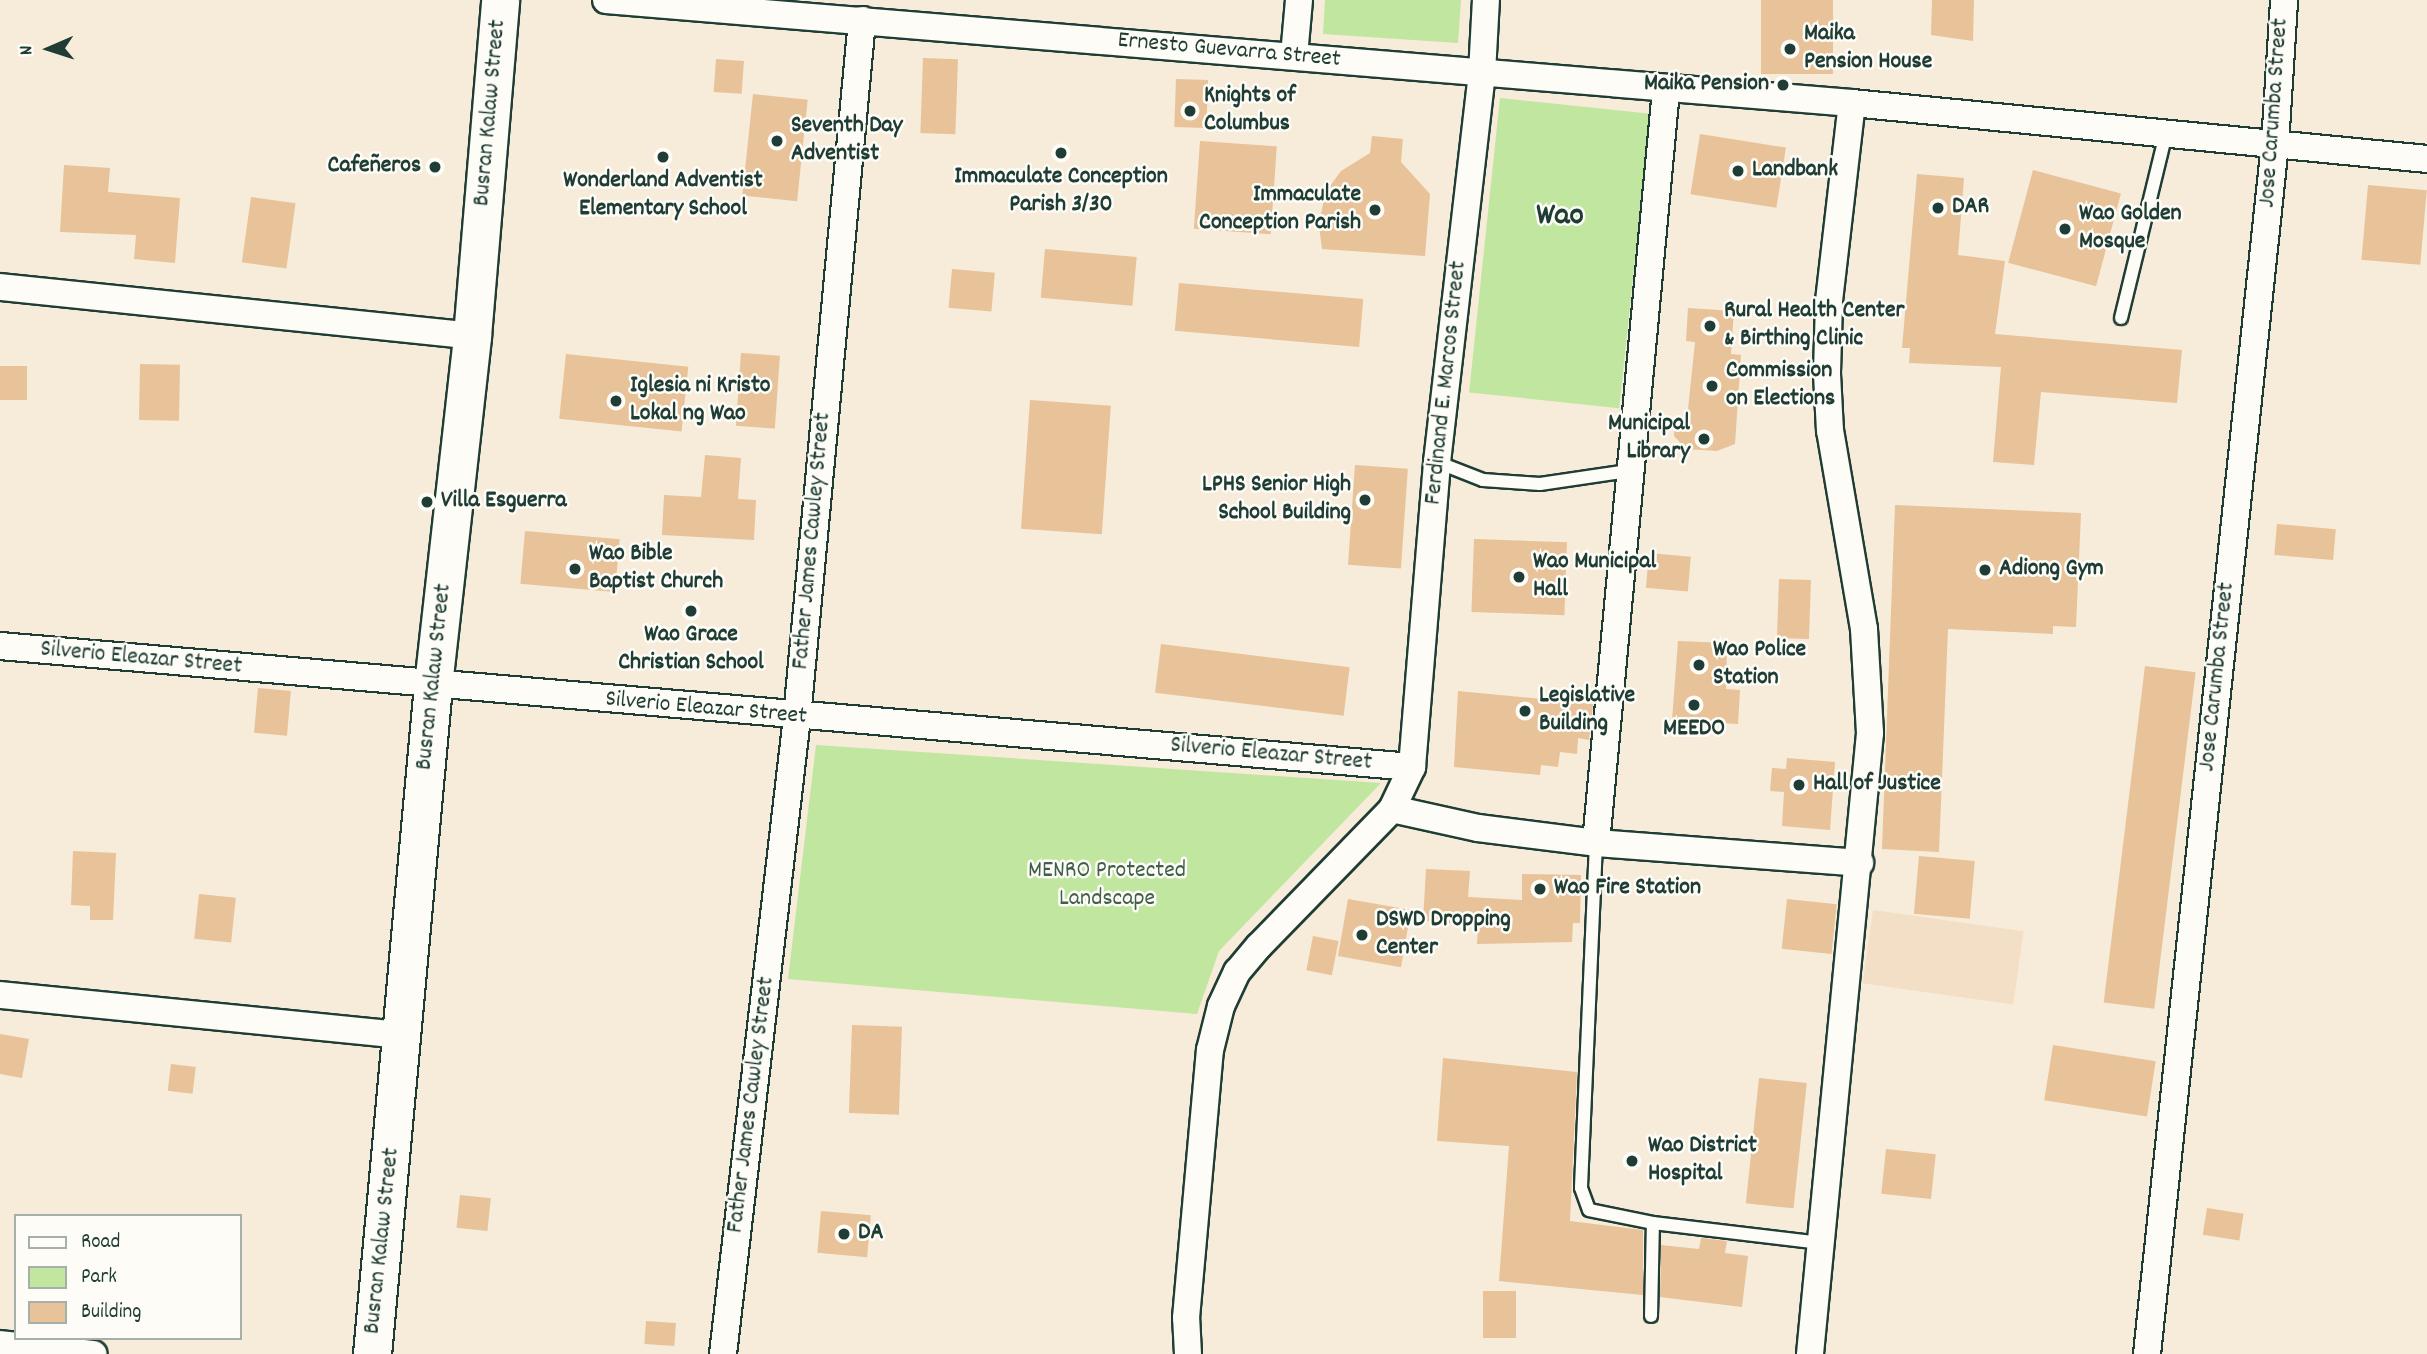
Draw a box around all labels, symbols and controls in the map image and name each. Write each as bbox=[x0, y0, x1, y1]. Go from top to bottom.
north arrow bbox=[14, 14, 84, 84]
street label: Jose Carumba Street bbox=[2254, 17, 2296, 209]
street label: Busran Kalaw Street bbox=[468, 19, 514, 207]
place label: Maika Pension House bbox=[1804, 21, 1932, 77]
street label: Ernesto Guevarra Street bbox=[1116, 27, 1342, 75]
marker: Maika Pension House bbox=[1782, 41, 1798, 57]
text: N bbox=[14, 45, 41, 56]
place label: Maika Pension bbox=[1644, 71, 1769, 99]
marker: Maika Pension bbox=[1775, 77, 1791, 93]
place label: Knights of Columbus bbox=[1204, 83, 1296, 139]
marker: Knights of Columbus bbox=[1182, 103, 1198, 119]
place label: Seventh Day Adventist bbox=[791, 113, 903, 169]
marker: Seventh Day Adventist bbox=[769, 133, 785, 149]
marker: Immaculate Conception Parish 3/30 bbox=[1053, 145, 1069, 161]
marker: Wonderland Adventist Elementary School bbox=[655, 149, 671, 165]
place label: Cafeñeros bbox=[328, 153, 421, 181]
place label: Landbank bbox=[1752, 157, 1838, 185]
marker: Cafeñeros bbox=[427, 159, 443, 175]
marker: Landbank bbox=[1730, 163, 1746, 179]
place label: Immaculate Conception Parish 3/30 bbox=[954, 164, 1168, 220]
place label: Wonderland Adventist Elementary School bbox=[563, 168, 763, 224]
place label: Immaculate Conception Parish bbox=[1199, 182, 1361, 238]
place label: DAR bbox=[1952, 194, 1989, 222]
district label: Wao bbox=[1536, 198, 1584, 236]
marker: DAR bbox=[1930, 200, 1946, 216]
place label: Wao Golden Mosque bbox=[2079, 201, 2182, 257]
marker: Immaculate Conception Parish bbox=[1367, 202, 1383, 218]
marker: Wao Golden Mosque bbox=[2057, 221, 2073, 237]
street label: Ferdinand E. Marcos Street bbox=[1420, 260, 1474, 506]
place label: Rural Health Center & Birthing Clinic bbox=[1724, 298, 1904, 354]
marker: Rural Health Center & Birthing Clinic bbox=[1702, 318, 1718, 334]
place label: Commission on Elections bbox=[1726, 358, 1835, 414]
place label: Iglesia ni Kristo Lokal ng Wao bbox=[630, 373, 770, 429]
marker: Commission on Elections bbox=[1704, 378, 1720, 394]
marker: Iglesia ni Kristo Lokal ng Wao bbox=[608, 393, 624, 409]
street label: Father James Cawley Street bbox=[787, 411, 839, 671]
place label: Municipal Library bbox=[1608, 411, 1690, 467]
marker: Municipal Library bbox=[1696, 431, 1712, 447]
place label: LPHS Senior High School Building bbox=[1202, 472, 1351, 528]
place label: Villa Esguerra bbox=[441, 488, 567, 516]
marker: LPHS Senior High School Building bbox=[1357, 492, 1373, 508]
marker: Villa Esguerra bbox=[419, 494, 435, 510]
place label: Wao Bible Baptist Church bbox=[589, 541, 723, 597]
place label: Wao Municipal Hall bbox=[1533, 549, 1656, 605]
place label: Adiong Gym bbox=[1999, 556, 2104, 584]
marker: Wao Bible Baptist Church bbox=[567, 561, 583, 577]
marker: Adiong Gym bbox=[1977, 562, 1993, 578]
marker: Wao Municipal Hall bbox=[1511, 569, 1527, 585]
street label: Jose Carumba Street bbox=[2194, 581, 2242, 773]
street label: Busran Kalaw Street bbox=[411, 582, 459, 772]
marker: Wao Grace Christian School bbox=[683, 603, 699, 619]
place label: Wao Grace Christian School bbox=[618, 622, 764, 678]
street label: Silverio Eleazar Street bbox=[39, 636, 243, 682]
place label: Wao Police Station bbox=[1713, 637, 1806, 693]
marker: Wao Police Station bbox=[1691, 657, 1707, 673]
place label: Legislative Building bbox=[1539, 683, 1635, 739]
street label: Silverio Eleazar Street bbox=[604, 686, 808, 732]
marker: MEEDO bbox=[1686, 697, 1702, 713]
marker: Legislative Building bbox=[1517, 703, 1533, 719]
place label: MEEDO bbox=[1663, 716, 1725, 744]
street label: Silverio Eleazar Street bbox=[1169, 732, 1373, 778]
place label: Hall of Justice bbox=[1813, 771, 1941, 799]
marker: Hall of Justice bbox=[1791, 777, 1807, 793]
park label: MENRO Protected Landscape bbox=[1028, 858, 1186, 914]
place label: Wao Fire Station bbox=[1554, 875, 1701, 903]
marker: Wao Fire Station bbox=[1532, 881, 1548, 897]
place label: DSWD Dropping Center bbox=[1376, 907, 1511, 963]
marker: DSWD Dropping Center bbox=[1354, 927, 1370, 943]
street label: Father James Cawley Street bbox=[722, 975, 782, 1235]
place label: Wao District Hospital bbox=[1648, 1133, 1757, 1189]
street label: Busran Kalaw Street bbox=[359, 1146, 407, 1336]
marker: Wao District Hospital bbox=[1622, 1151, 1642, 1171]
legend bbox=[14, 1214, 242, 1340]
place label: DA bbox=[858, 1220, 883, 1248]
marker: DA bbox=[836, 1226, 852, 1242]
text: Road bbox=[81, 1228, 120, 1258]
text: Park bbox=[81, 1263, 117, 1293]
text: Building bbox=[81, 1298, 141, 1328]

